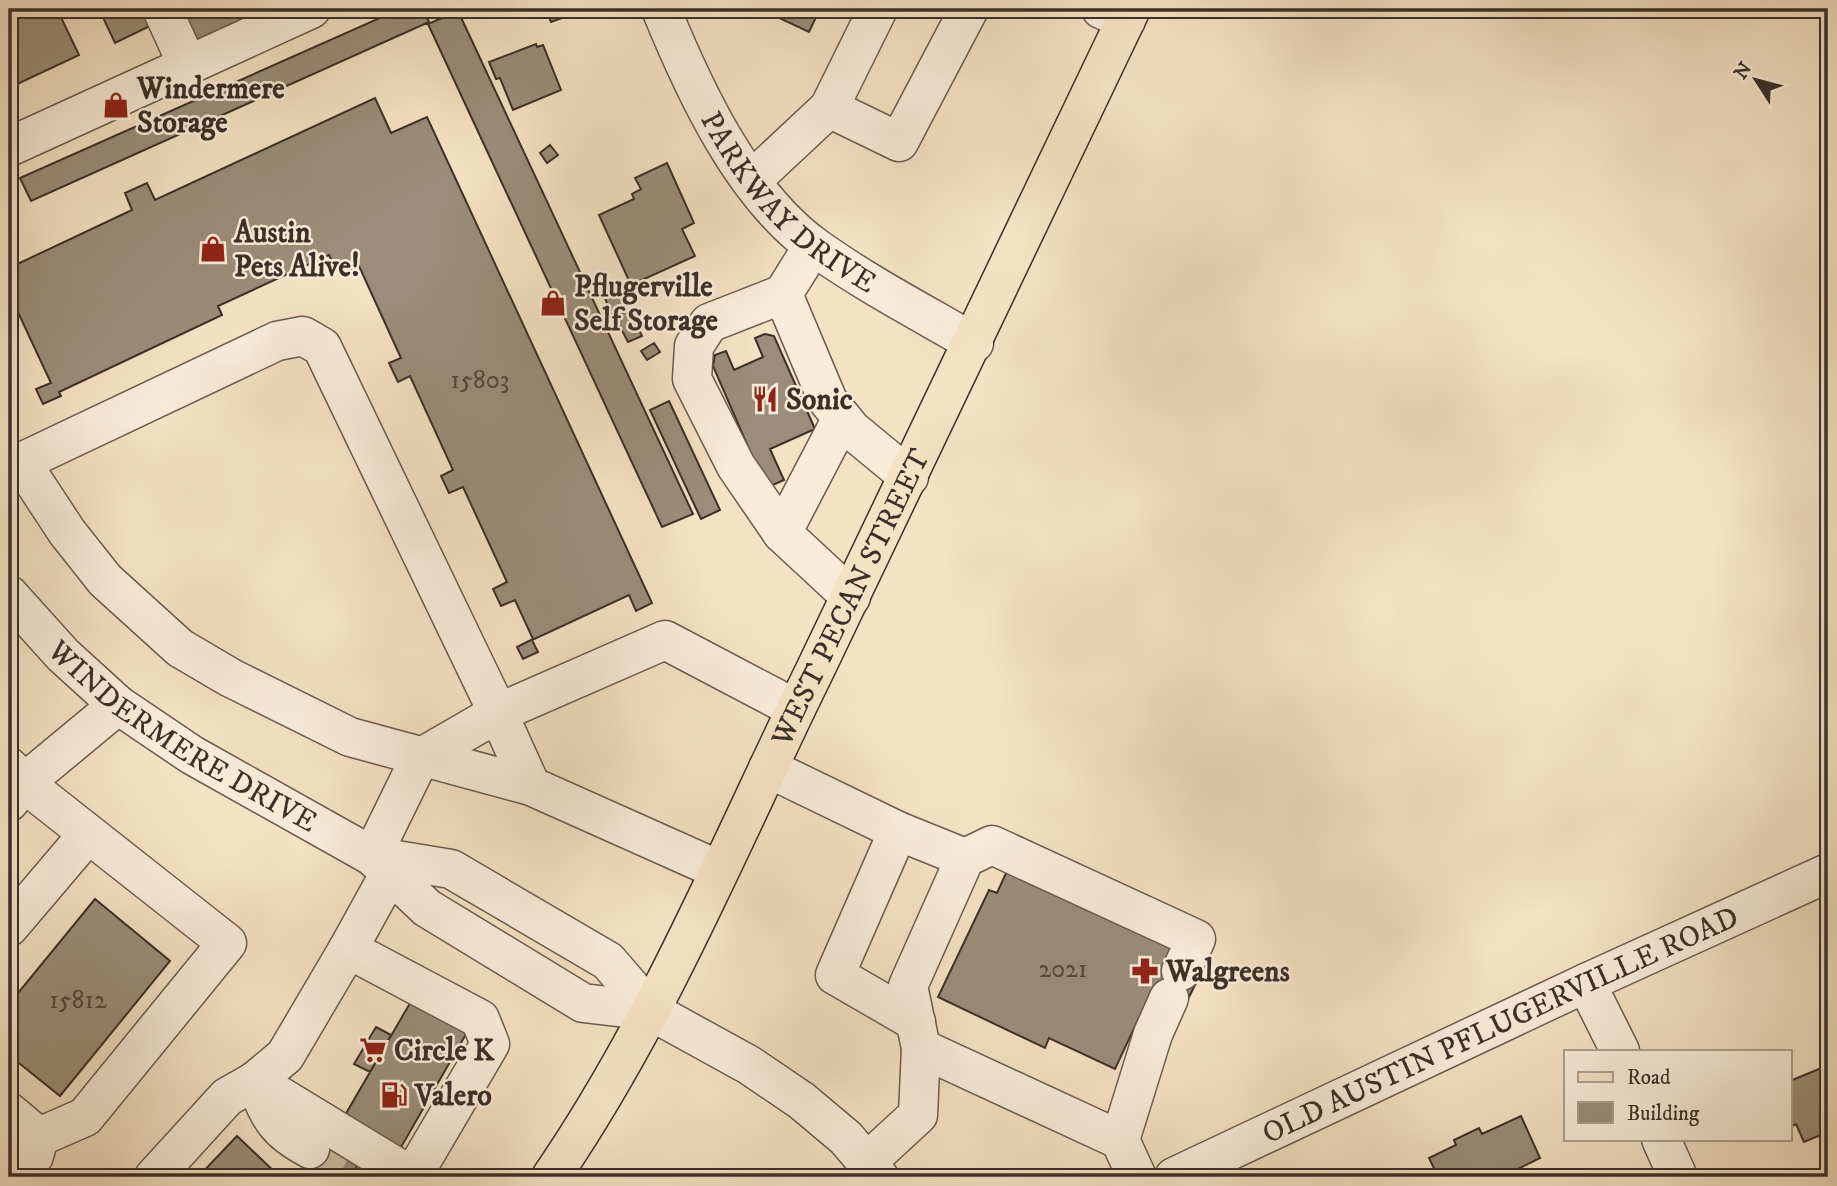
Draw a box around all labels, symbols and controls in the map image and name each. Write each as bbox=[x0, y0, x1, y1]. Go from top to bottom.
north arrow bbox=[1722, 46, 1792, 116]
text: N bbox=[1730, 57, 1758, 84]
place label: Windermere Storage bbox=[136, 71, 285, 142]
shop icon: Windermere Storage bbox=[101, 90, 131, 120]
street label: PARKWAY DRIVE bbox=[691, 106, 882, 302]
place label: Austin Pets Alive! bbox=[233, 215, 360, 286]
shop icon: Austin Pets Alive! bbox=[198, 234, 228, 264]
place label: Pflugerville Self Storage bbox=[574, 269, 718, 340]
shop icon: Pflugerville Self Storage bbox=[538, 288, 568, 318]
house number: 15803 bbox=[451, 364, 509, 397]
place label: Sonic bbox=[786, 382, 853, 419]
restaurant icon: Sonic bbox=[750, 384, 780, 414]
street label: WEST PECAN STREET bbox=[764, 443, 939, 754]
street label: WINDERMERE DRIVE bbox=[38, 632, 323, 841]
street label: OLD AUSTIN PFLUGERVILLE ROAD bbox=[1257, 899, 1745, 1153]
house number: 2021 bbox=[1038, 953, 1088, 986]
place label: Walgreens bbox=[1165, 954, 1290, 991]
pharmacy icon: Walgreens bbox=[1130, 956, 1160, 986]
house number: 15812 bbox=[49, 984, 107, 1017]
place label: Circle K bbox=[394, 1033, 495, 1070]
supermarket icon: Circle K bbox=[358, 1035, 388, 1065]
legend bbox=[1564, 1050, 1792, 1140]
text: Road bbox=[1627, 1065, 1671, 1091]
place label: Valero bbox=[414, 1078, 492, 1115]
fuel station icon: Valero bbox=[379, 1080, 409, 1110]
text: Building bbox=[1627, 1101, 1700, 1127]

